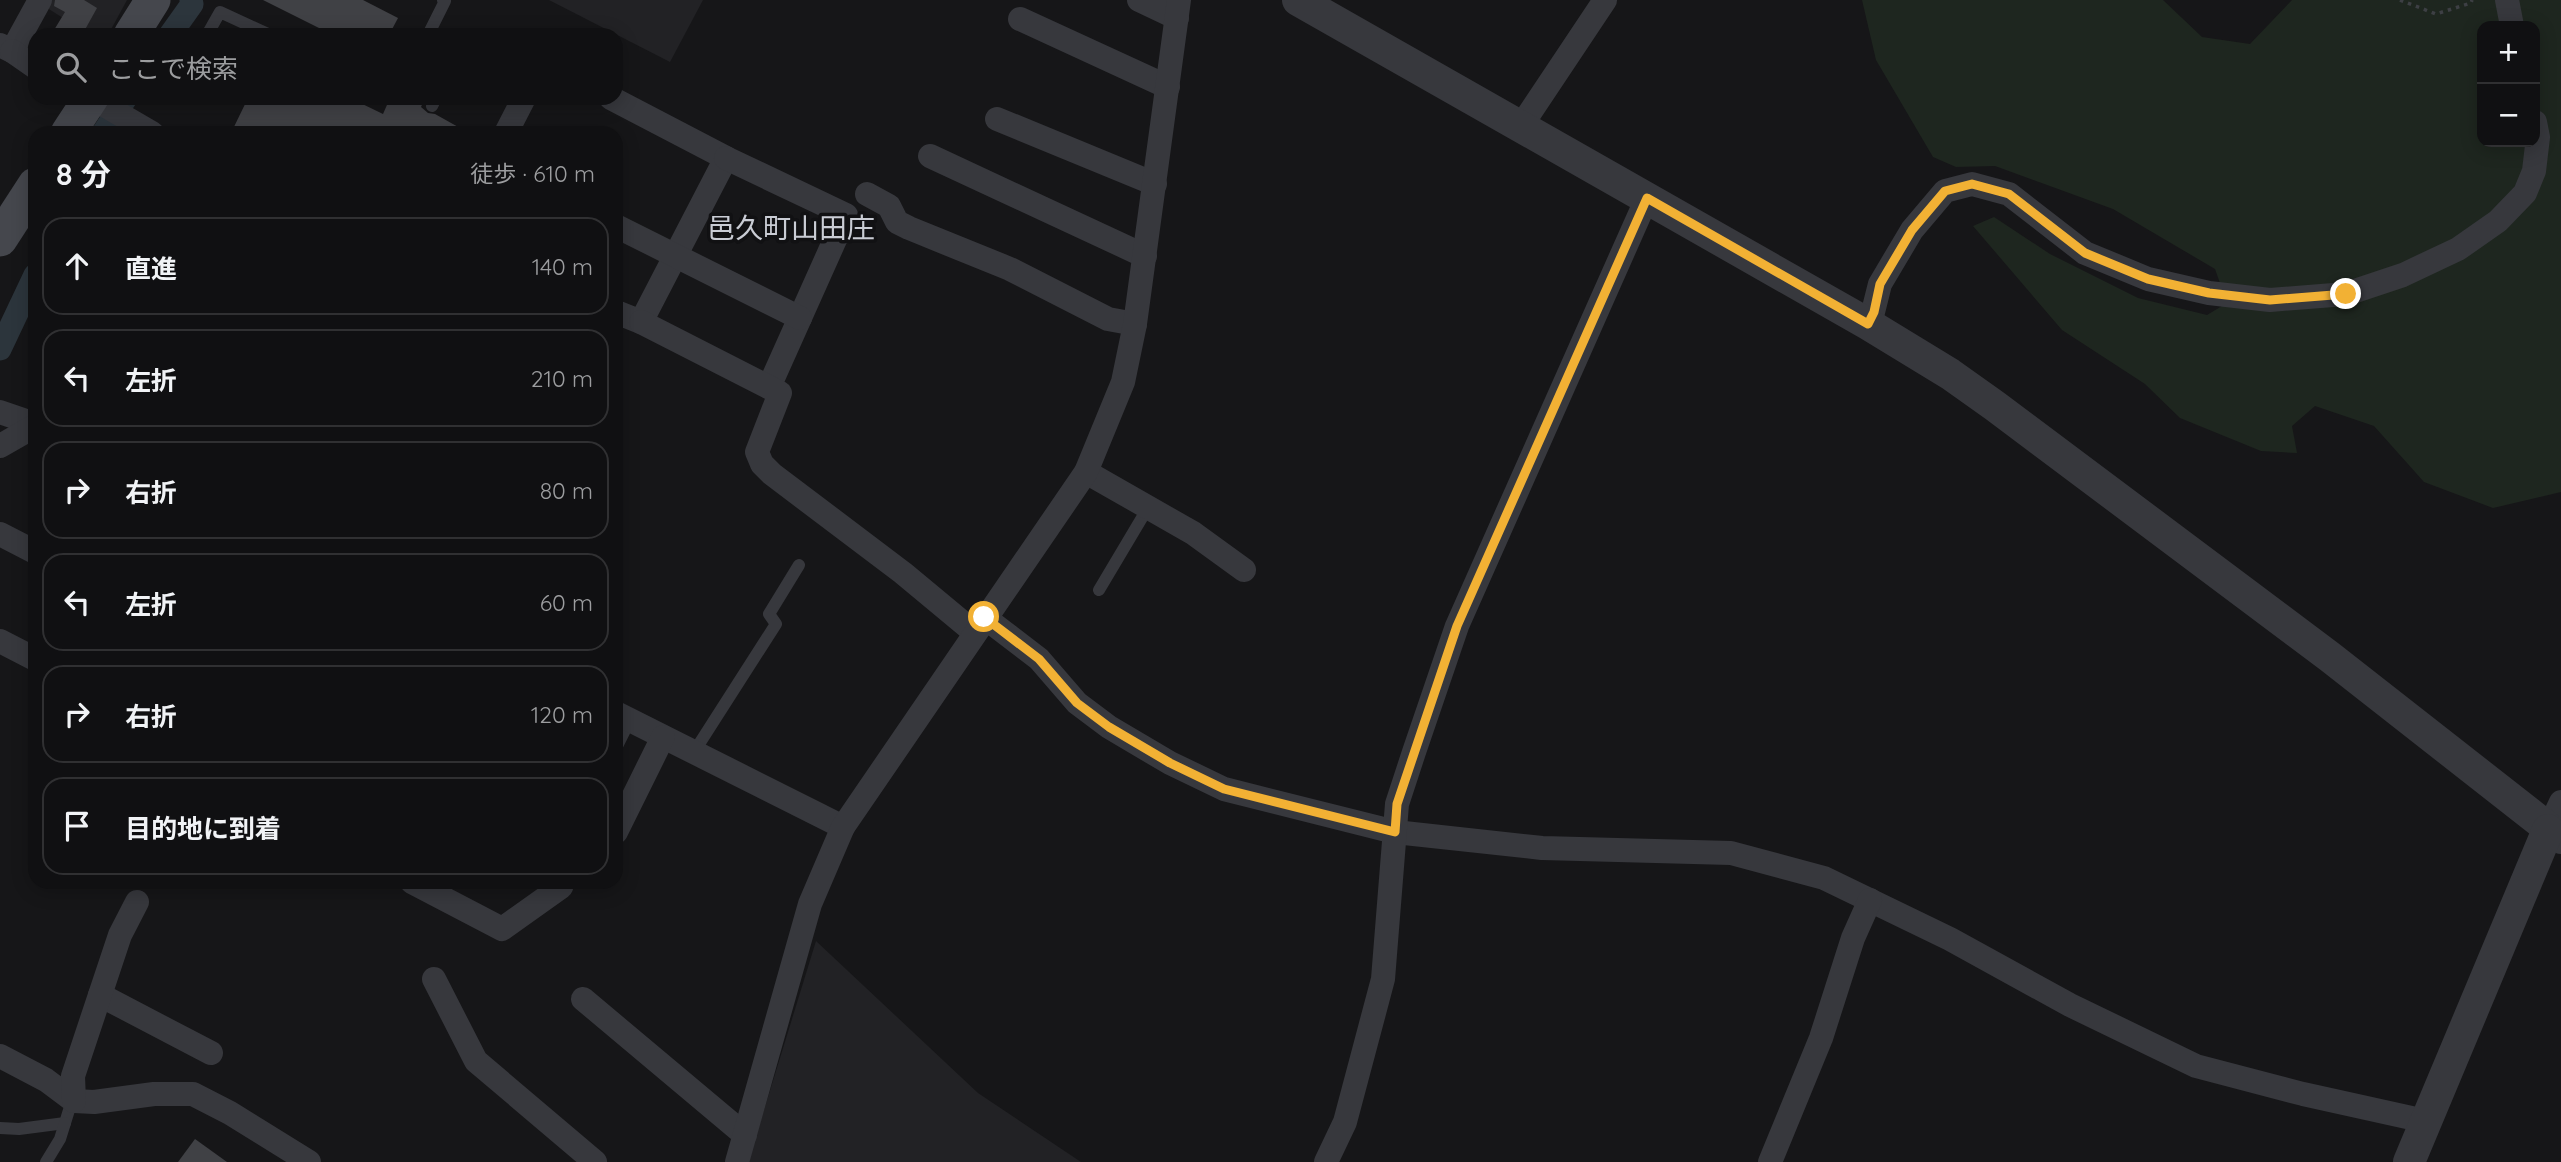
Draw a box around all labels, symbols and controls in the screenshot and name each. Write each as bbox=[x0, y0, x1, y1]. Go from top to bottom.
map controls bbox=[2477, 21, 2540, 147]
button: + bbox=[2477, 21, 2540, 84]
search box bbox=[28, 28, 623, 105]
icon: search bbox=[52, 48, 90, 86]
text: ここで検索 bbox=[108, 52, 238, 85]
button: − bbox=[2477, 84, 2540, 147]
text: 8 分 bbox=[56, 155, 111, 193]
text: 徒歩 · 610 m bbox=[470, 159, 595, 188]
district label: 邑久町山田庄 bbox=[707, 210, 875, 245]
icon: ahead bbox=[58, 247, 96, 285]
text: 直進 bbox=[125, 252, 177, 285]
text: 140 m bbox=[532, 252, 593, 281]
route end bbox=[2330, 278, 2361, 309]
icon: left bbox=[58, 359, 96, 397]
text: 左折 bbox=[125, 364, 177, 397]
text: 210 m bbox=[531, 364, 593, 393]
icon: right bbox=[58, 471, 96, 509]
text: 右折 bbox=[125, 476, 177, 509]
text: 80 m bbox=[540, 476, 593, 505]
icon: left bbox=[58, 583, 96, 621]
text: 左折 bbox=[125, 588, 177, 621]
text: 60 m bbox=[540, 588, 593, 617]
route start bbox=[968, 601, 999, 632]
icon: right bbox=[58, 695, 96, 733]
text: 右折 bbox=[125, 700, 177, 733]
text: 120 m bbox=[531, 700, 593, 729]
icon: arrive bbox=[58, 807, 96, 845]
text: 目的地に到着 bbox=[125, 812, 281, 845]

